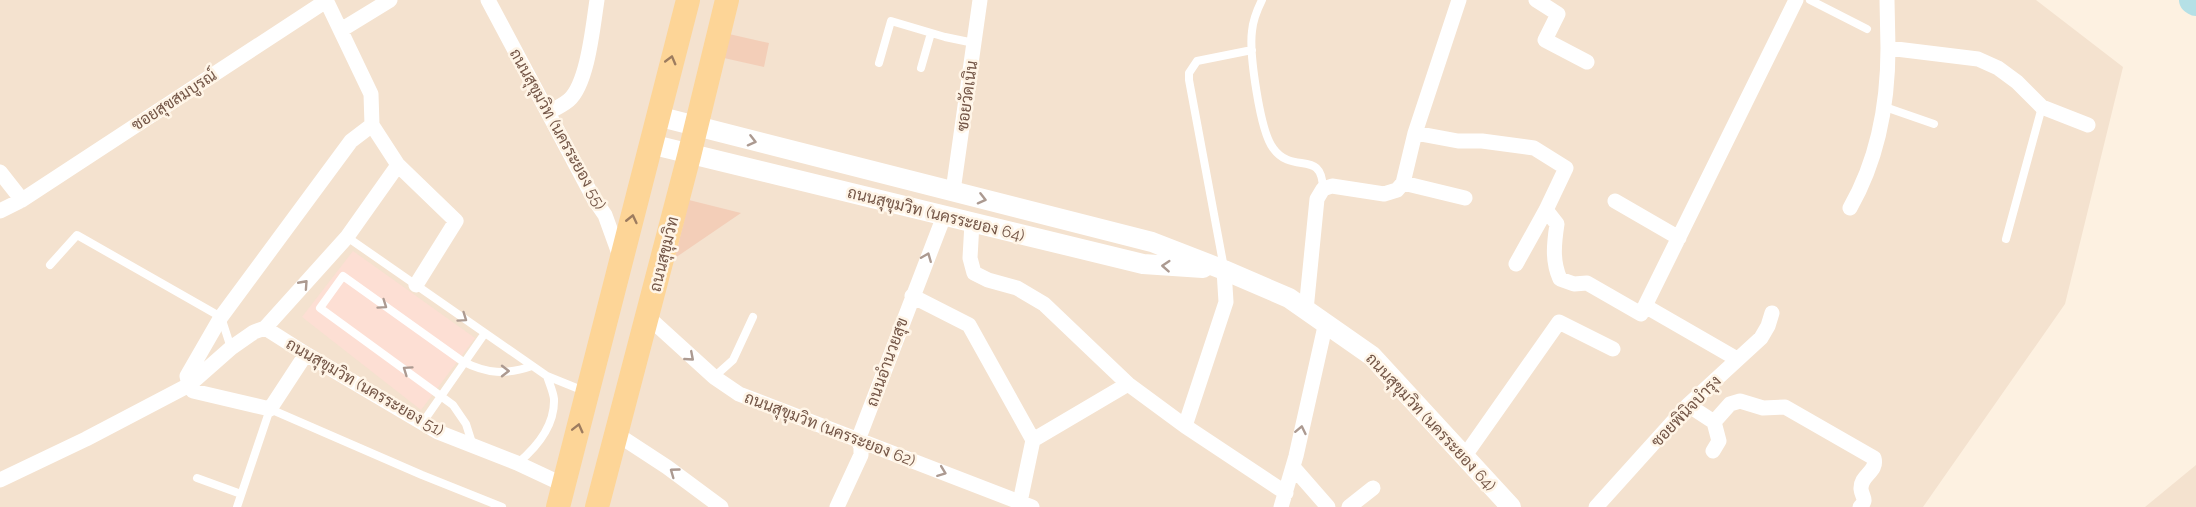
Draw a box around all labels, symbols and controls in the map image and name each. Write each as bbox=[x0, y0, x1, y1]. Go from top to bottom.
street label: ถนนสุขุมวิท (นครระยอง 55) bbox=[504, 45, 610, 214]
one-way arrow bbox=[664, 55, 677, 65]
street label: ซอยวัดเนิน bbox=[952, 59, 981, 133]
street label: ซอยสุขสมบูรณ์ bbox=[126, 63, 221, 136]
one-way arrow bbox=[747, 134, 757, 147]
street label: ถนนสุขุมวิท (นครระยอง 64) bbox=[845, 183, 1027, 247]
one-way arrow bbox=[977, 191, 987, 204]
one-way arrow bbox=[624, 214, 637, 224]
street label: ถนนสุขุมวิท bbox=[645, 214, 684, 294]
one-way arrow bbox=[920, 252, 932, 263]
one-way arrow bbox=[1161, 260, 1170, 273]
one-way arrow bbox=[297, 280, 308, 291]
one-way arrow bbox=[376, 297, 387, 308]
one-way arrow bbox=[457, 311, 468, 322]
street label: ถนนอำนวยสุข bbox=[862, 315, 914, 410]
street label: ถนนสุขุมวิท (นครระยอง 51) bbox=[282, 334, 447, 442]
street label: ถนนสุขุมวิท (นครระยอง 64) bbox=[1361, 349, 1500, 496]
one-way arrow bbox=[683, 350, 694, 361]
one-way arrow bbox=[501, 365, 510, 377]
one-way arrow bbox=[402, 366, 413, 377]
street label: ซอยพินิจบำรุง bbox=[1647, 371, 1726, 452]
street label: ถนนสุขุมวิท (นครระยอง 62) bbox=[741, 388, 918, 472]
one-way arrow bbox=[570, 423, 583, 433]
one-way arrow bbox=[1294, 425, 1307, 435]
one-way arrow bbox=[936, 465, 947, 477]
one-way arrow bbox=[669, 468, 680, 479]

